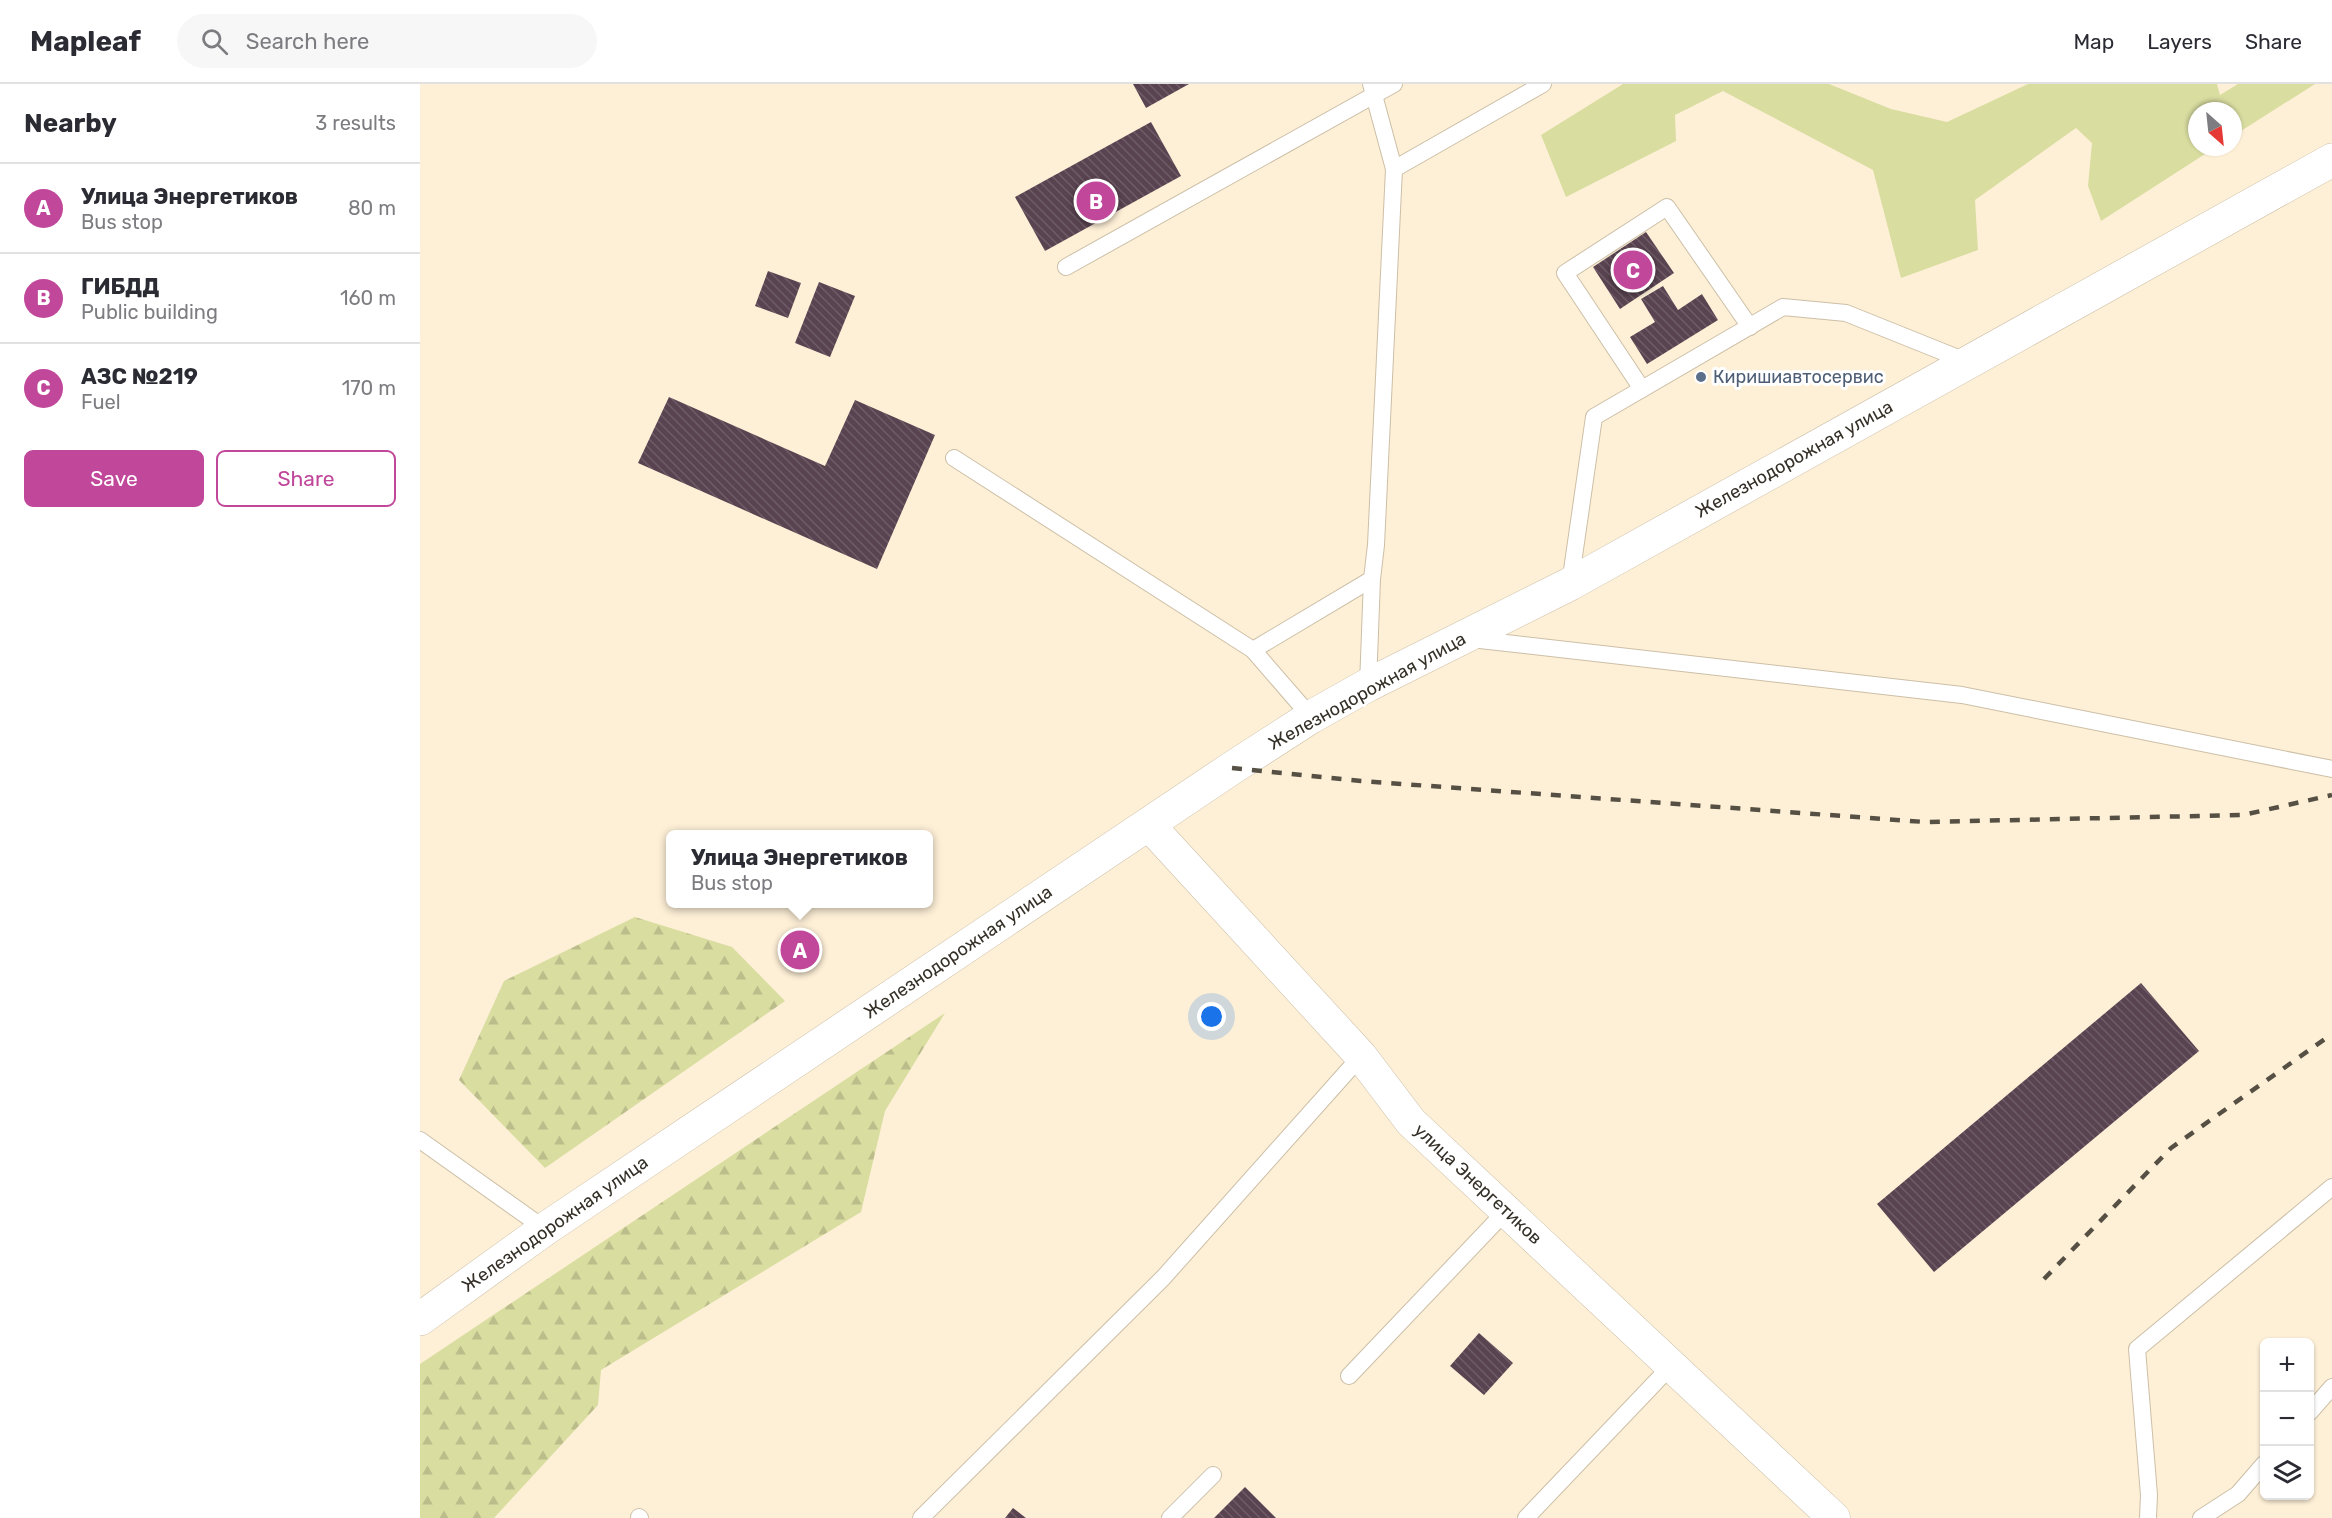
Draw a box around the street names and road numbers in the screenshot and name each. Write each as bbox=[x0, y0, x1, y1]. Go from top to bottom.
street label: Железнодорожная улица bbox=[1691, 395, 1897, 523]
street label: Железнодорожная улица bbox=[1264, 627, 1470, 755]
street label: Железнодорожная улица bbox=[860, 881, 1056, 1023]
street label: улица Энергетиков bbox=[1409, 1119, 1547, 1249]
street label: Железнодорожная улица bbox=[458, 1151, 652, 1297]

